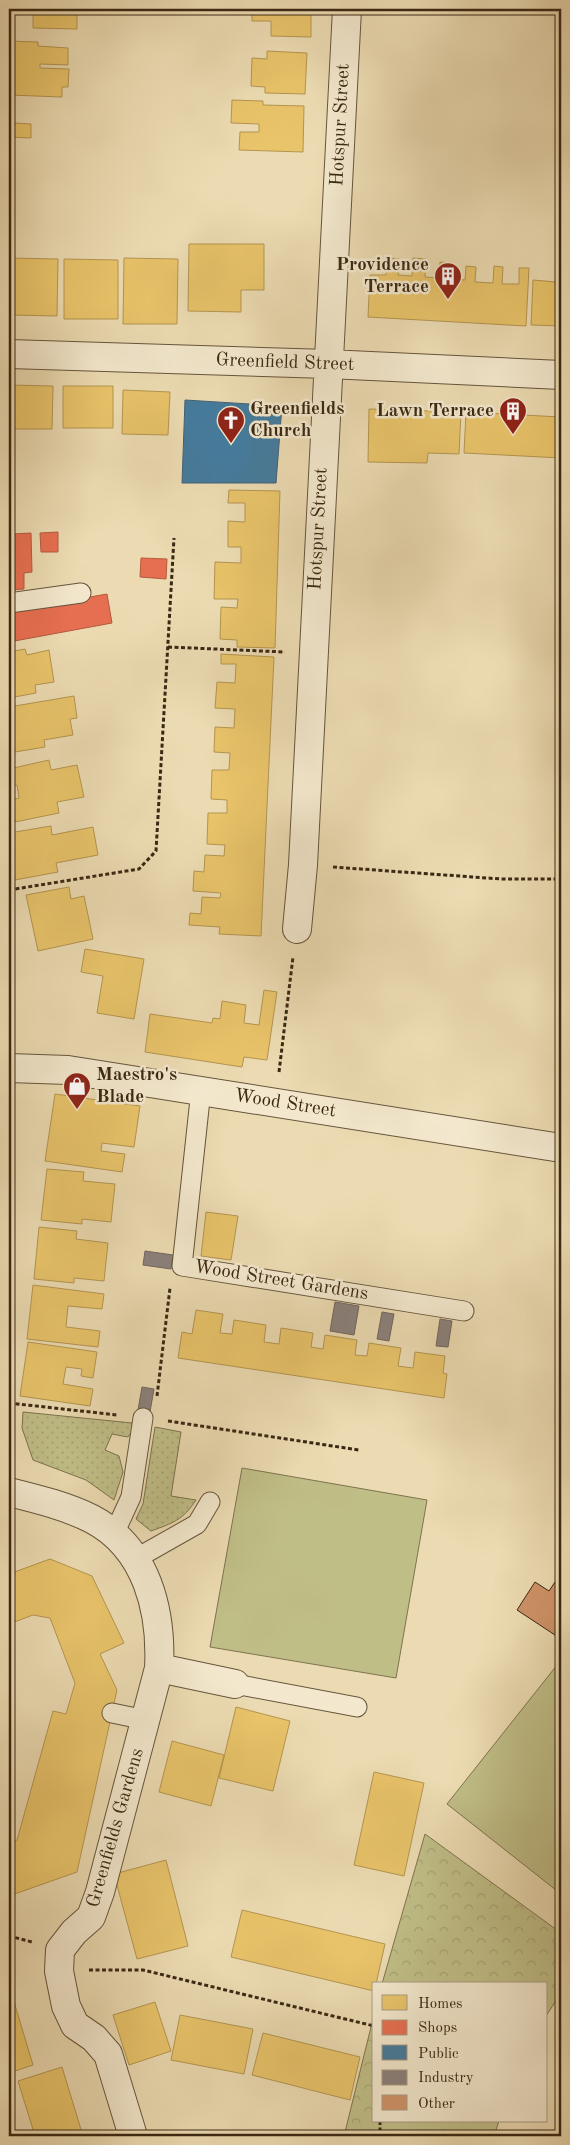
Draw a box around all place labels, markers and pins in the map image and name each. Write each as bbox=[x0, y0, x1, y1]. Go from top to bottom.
place label: Providence Terrace bbox=[336, 256, 429, 297]
building icon: Providence Terrace bbox=[433, 261, 463, 300]
building icon: Lawn Terrace bbox=[498, 396, 528, 435]
place label: Greenfields Church bbox=[250, 400, 344, 441]
place label: Lawn Terrace bbox=[376, 402, 494, 421]
church icon: Greenfields Church bbox=[216, 405, 246, 444]
place label: Maestro's Blade bbox=[96, 1066, 177, 1107]
shop icon: Maestro's Blade bbox=[62, 1071, 92, 1110]

